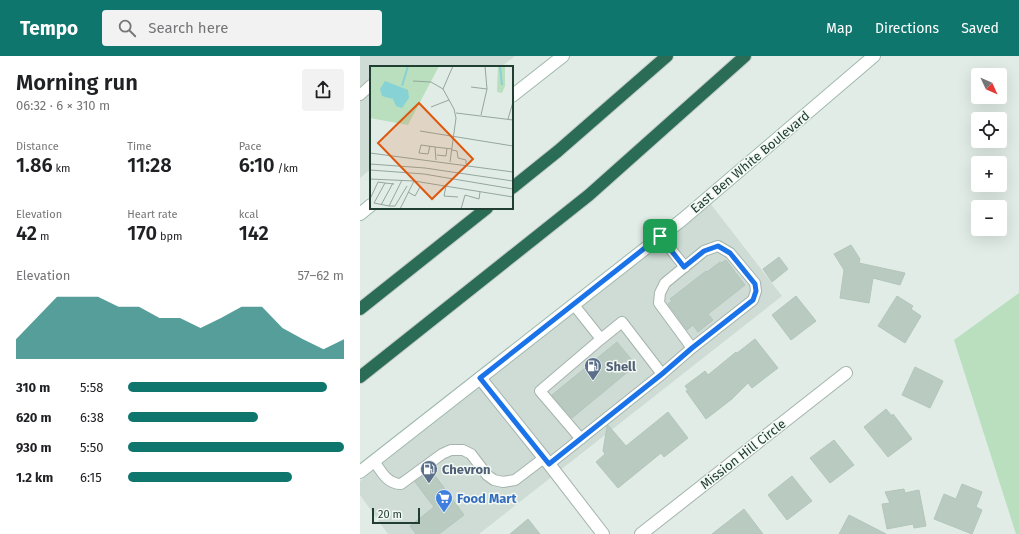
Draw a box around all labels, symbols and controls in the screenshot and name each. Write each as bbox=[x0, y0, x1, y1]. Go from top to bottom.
search box bbox=[102, 10, 382, 46]
text: Tempo bbox=[20, 17, 78, 40]
icon: search bbox=[116, 17, 138, 39]
text: Search here bbox=[148, 19, 228, 37]
text: Map bbox=[826, 20, 853, 37]
text: Directions bbox=[875, 20, 939, 37]
text: Saved bbox=[961, 20, 999, 37]
inset map bbox=[370, 66, 513, 209]
north arrow bbox=[971, 68, 1007, 104]
map controls bbox=[971, 68, 1007, 236]
text: Morning run bbox=[16, 69, 138, 96]
button: share bbox=[302, 69, 344, 111]
text: 06:32 · 6 × 310 m bbox=[16, 98, 110, 113]
street label: East Ben White Boulevard bbox=[688, 108, 812, 216]
button: locate bbox=[971, 112, 1007, 148]
text: Distance bbox=[16, 140, 59, 153]
text: Time bbox=[127, 140, 152, 153]
text: Pace bbox=[239, 140, 261, 153]
text: 1.86 bbox=[16, 153, 53, 177]
text: 11:28 bbox=[127, 153, 172, 177]
text: 6:10 bbox=[239, 153, 275, 177]
button: + bbox=[971, 156, 1007, 192]
text: km bbox=[53, 162, 71, 175]
text: /km bbox=[275, 162, 298, 175]
button: − bbox=[971, 200, 1007, 236]
text: Elevation bbox=[16, 208, 62, 221]
text: Heart rate bbox=[127, 208, 177, 221]
text: kcal bbox=[239, 208, 258, 221]
pin bbox=[643, 219, 677, 253]
text: 42 bbox=[16, 221, 37, 245]
text: 170 bbox=[127, 221, 157, 245]
text: 142 bbox=[239, 221, 269, 245]
icon: arrive bbox=[649, 225, 671, 247]
text: m bbox=[37, 230, 49, 243]
text: bpm bbox=[157, 230, 182, 243]
text: Elevation bbox=[16, 268, 70, 283]
text: 57–62 m bbox=[297, 268, 344, 283]
fuel station icon: Shell bbox=[583, 356, 603, 381]
place label: Shell bbox=[606, 359, 636, 374]
text: 310 m bbox=[16, 380, 50, 395]
text: 5:58 bbox=[80, 380, 103, 395]
text: 620 m bbox=[16, 410, 52, 425]
text: 6:38 bbox=[80, 410, 104, 425]
street label: Mission Hill Circle bbox=[697, 416, 789, 492]
text: 930 m bbox=[16, 440, 51, 455]
text: 5:50 bbox=[80, 440, 103, 455]
fuel station icon: Chevron bbox=[419, 459, 439, 484]
place label: Chevron bbox=[442, 462, 491, 477]
text: 1.2 km bbox=[16, 470, 53, 485]
text: 6:15 bbox=[80, 470, 102, 485]
supermarket icon: Food Mart bbox=[434, 488, 454, 513]
place label: Food Mart bbox=[457, 491, 517, 506]
scale bar bbox=[372, 506, 420, 525]
text: 20 m bbox=[378, 508, 402, 521]

